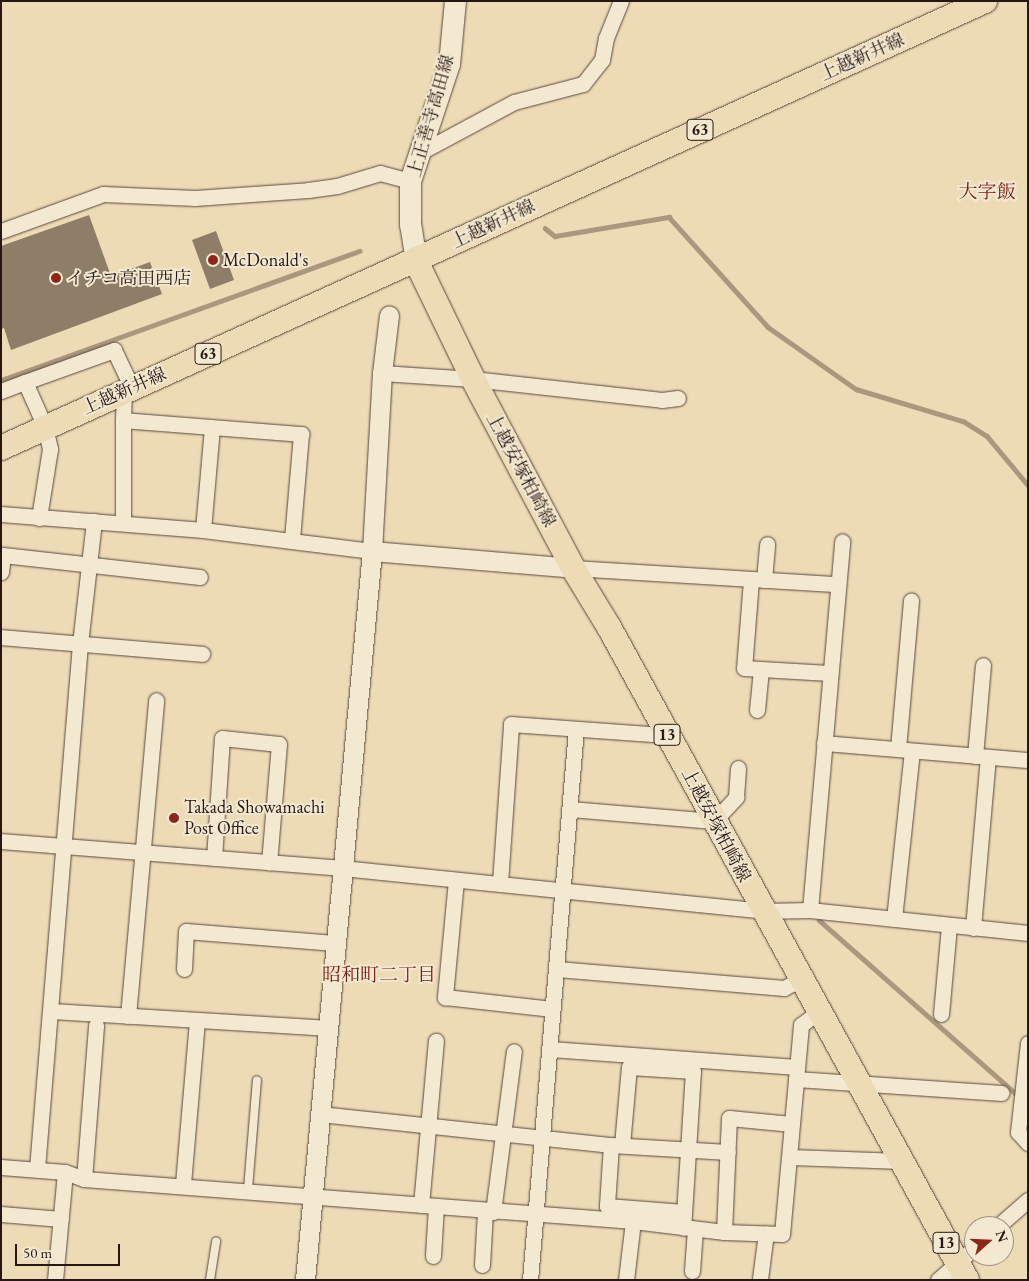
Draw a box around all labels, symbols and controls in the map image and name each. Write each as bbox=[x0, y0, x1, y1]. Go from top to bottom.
street label: 上越新井線 bbox=[816, 29, 908, 85]
street label: 上正善寺高田線 bbox=[403, 52, 459, 180]
road number: 63 bbox=[686, 116, 714, 144]
district label: 大字飯 bbox=[959, 181, 1015, 203]
street label: 上越新井線 bbox=[448, 195, 538, 253]
place label: McDonald's bbox=[223, 249, 308, 271]
marker: McDonald's bbox=[207, 254, 219, 266]
place label: イチコ高田西店 bbox=[66, 267, 192, 289]
marker: イチコ高田西店 bbox=[50, 272, 62, 284]
road number: 63 bbox=[194, 340, 222, 368]
street label: 上越新井線 bbox=[78, 363, 170, 419]
street label: 上越安塚柏崎線 bbox=[482, 409, 560, 531]
road number: 13 bbox=[653, 722, 681, 748]
street label: 上越安塚柏崎線 bbox=[677, 764, 755, 886]
place label: Takada Showamachi Post Office bbox=[184, 797, 325, 840]
marker: Takada Showamachi Post Office bbox=[168, 812, 180, 824]
district label: 昭和町二丁目 bbox=[322, 964, 436, 986]
north arrow bbox=[964, 1216, 1014, 1266]
text: N bbox=[992, 1228, 1013, 1245]
road number: 13 bbox=[932, 1230, 960, 1256]
scale bar bbox=[18, 1234, 122, 1266]
text: 50 m bbox=[23, 1243, 52, 1262]

